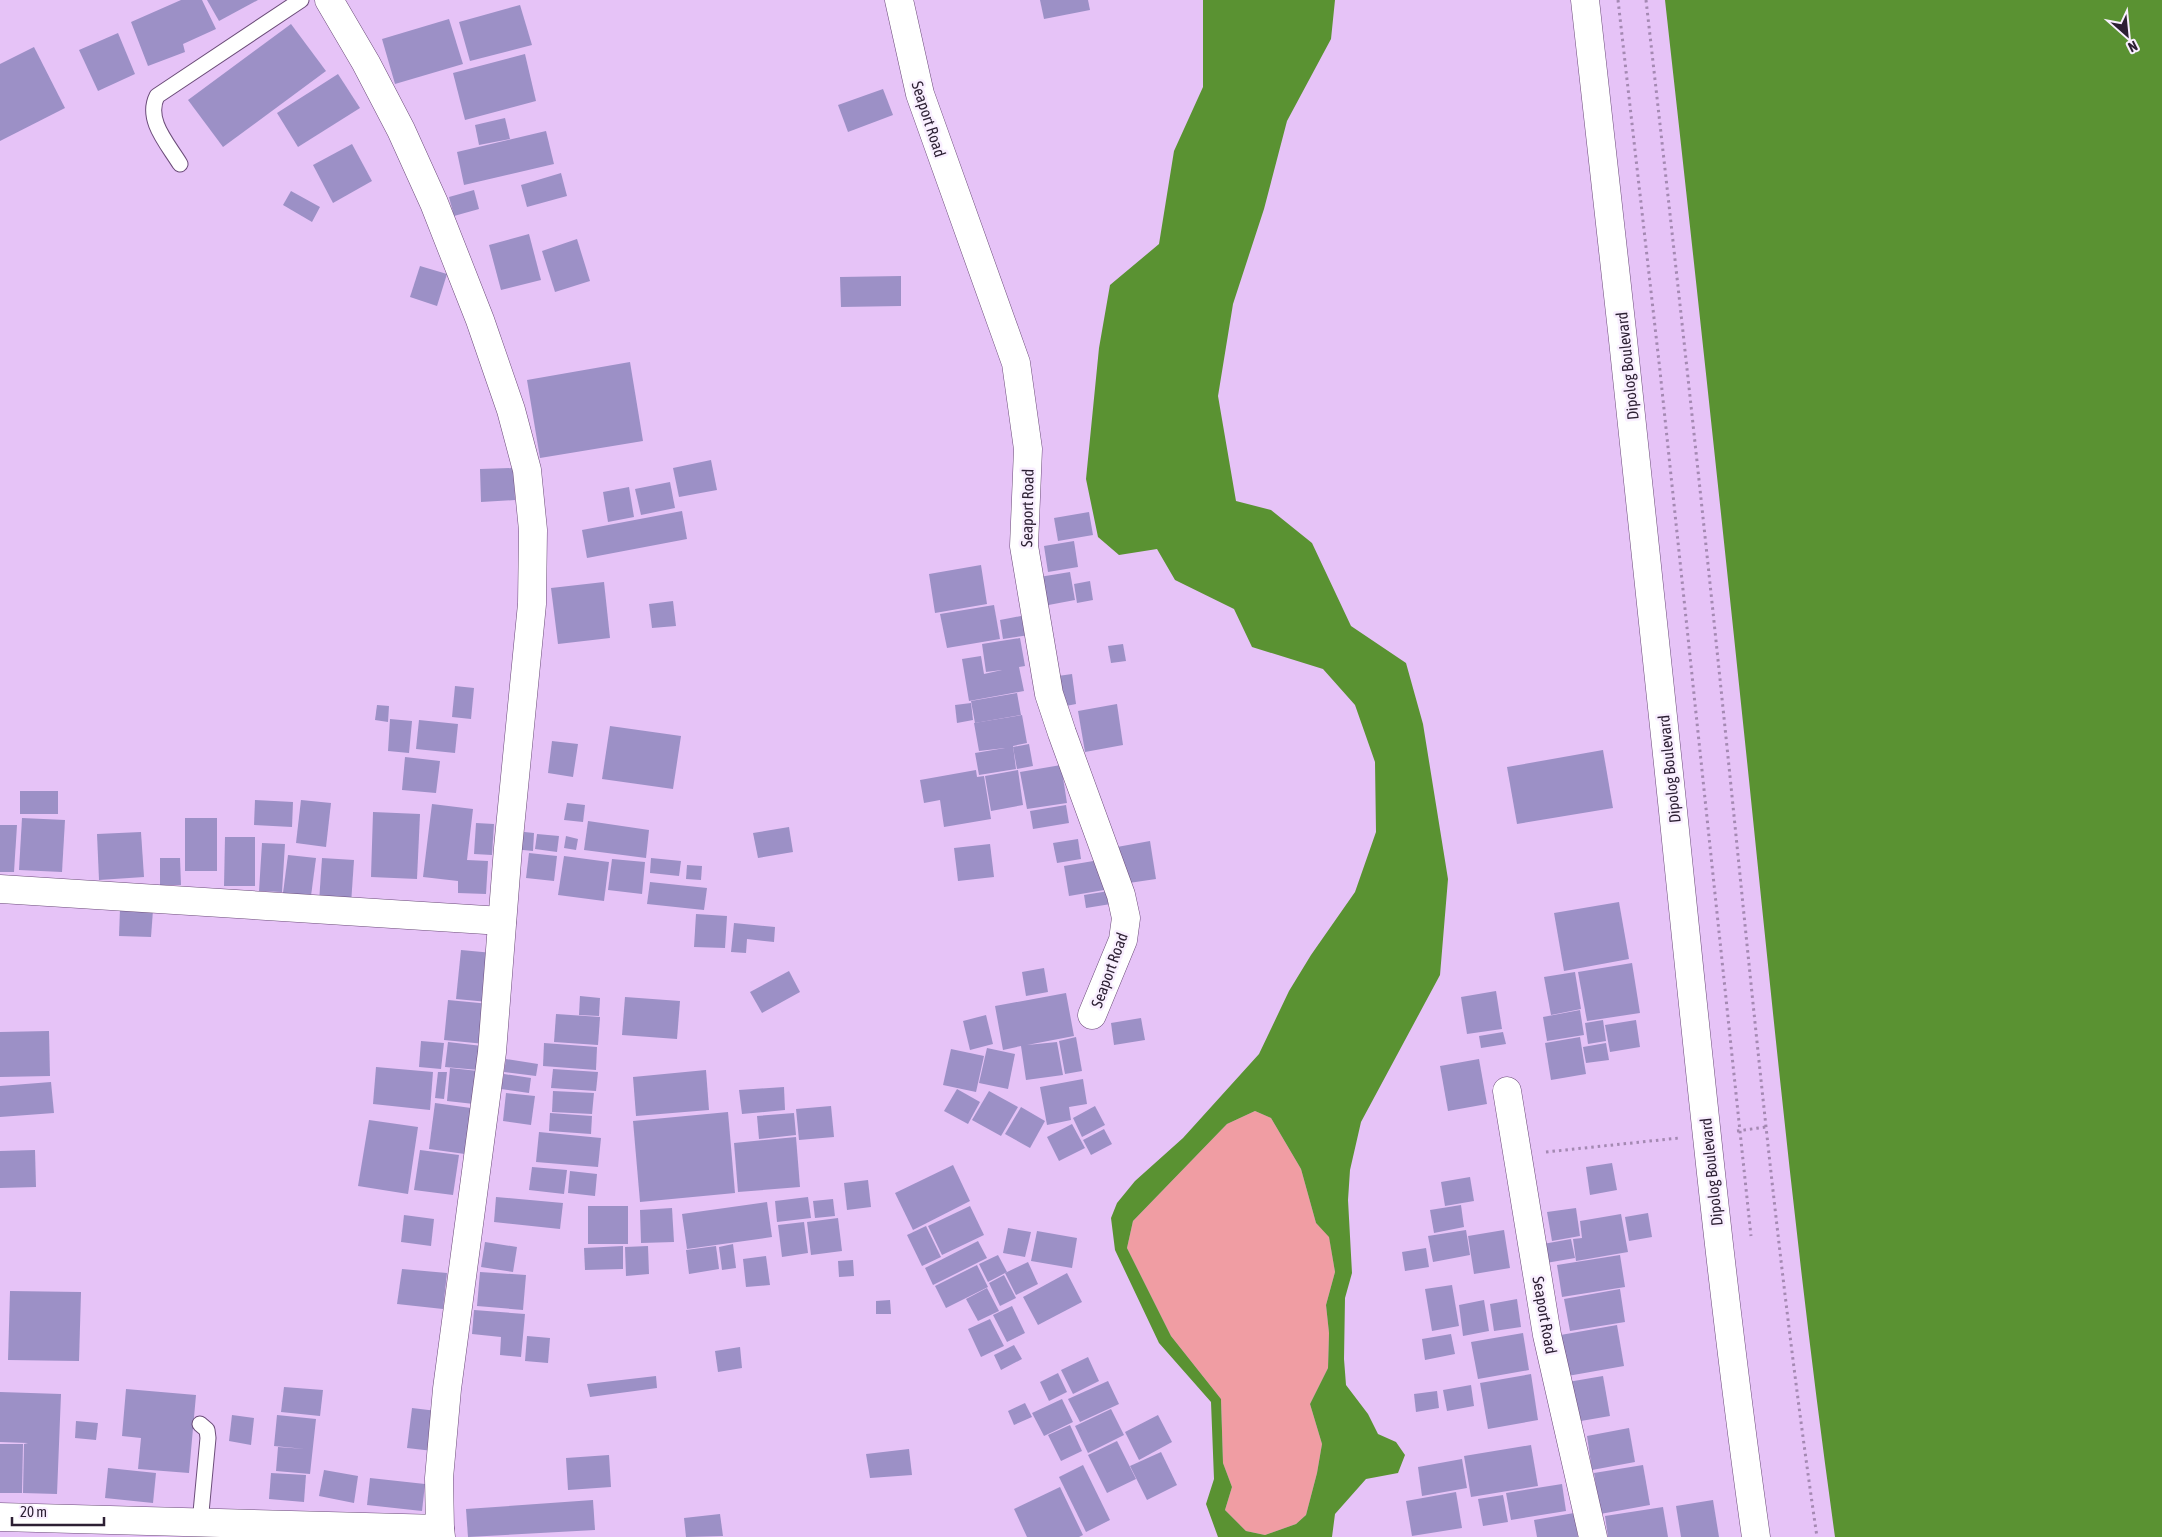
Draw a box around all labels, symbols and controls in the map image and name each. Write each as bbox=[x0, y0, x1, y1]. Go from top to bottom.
north arrow bbox=[2102, 10, 2152, 60]
text: N bbox=[2126, 38, 2140, 56]
street label: Seaport Road bbox=[907, 79, 950, 159]
street label: Dipolog Boulevard bbox=[1612, 311, 1643, 421]
street label: Seaport Road bbox=[1017, 469, 1038, 547]
street label: Dipolog Boulevard bbox=[1654, 714, 1685, 824]
street label: Seaport Road bbox=[1087, 930, 1132, 1010]
street label: Dipolog Boulevard bbox=[1696, 1117, 1727, 1227]
street label: Seaport Road bbox=[1528, 1275, 1561, 1355]
scale bar bbox=[12, 1494, 105, 1526]
text: 20 m bbox=[20, 1503, 47, 1520]

